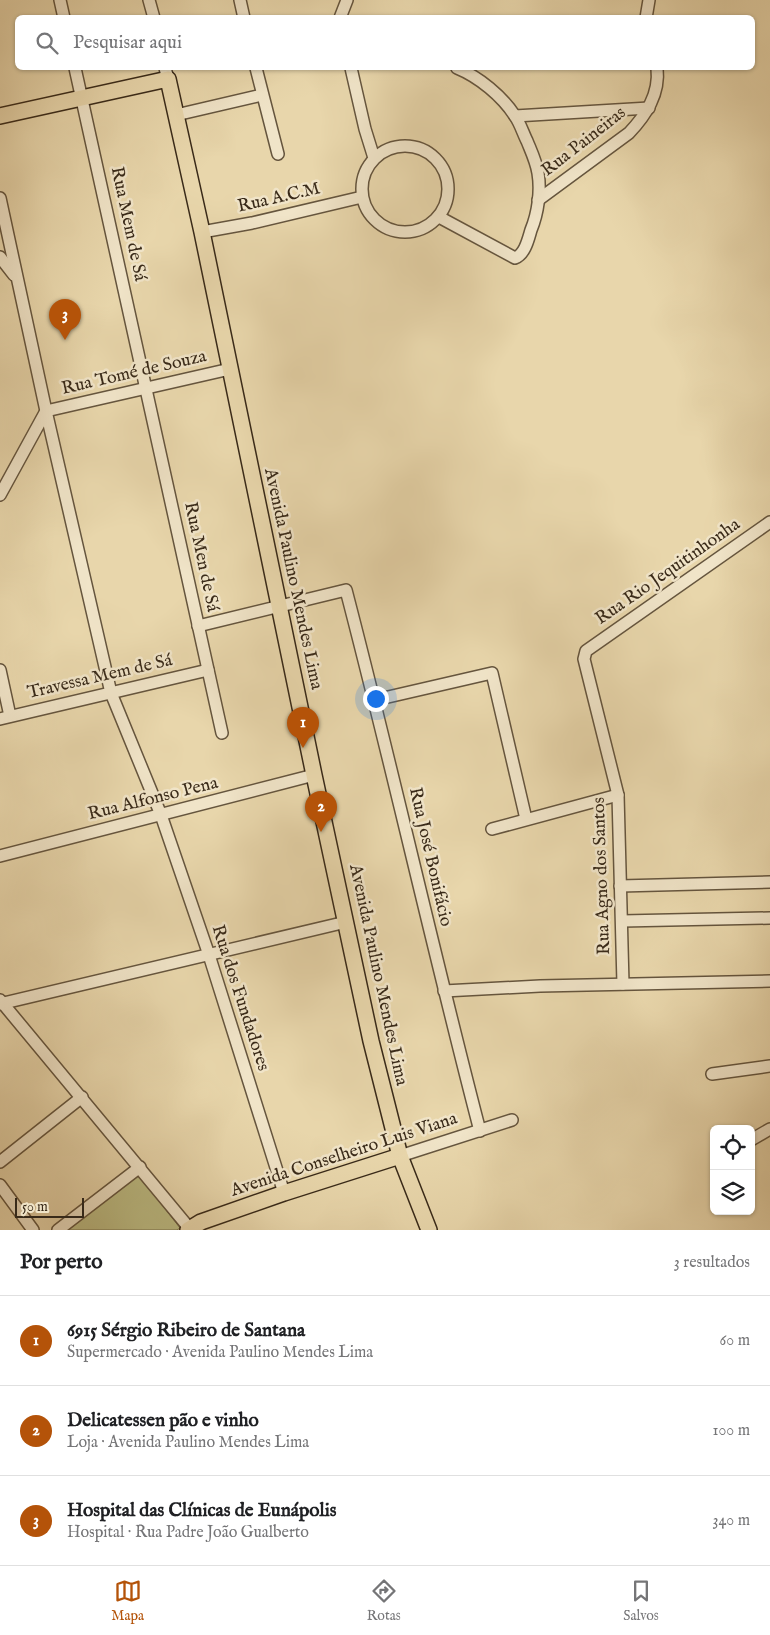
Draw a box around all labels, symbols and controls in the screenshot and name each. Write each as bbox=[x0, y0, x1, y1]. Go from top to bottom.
search box bbox=[15, 15, 755, 70]
icon: search bbox=[33, 29, 61, 57]
text: Pesquisar aqui bbox=[73, 31, 182, 55]
street label: Rua Paineiras bbox=[537, 102, 631, 182]
street label: Rua Mem de Sá bbox=[105, 165, 151, 283]
street label: Rua A.C.M bbox=[235, 177, 323, 219]
pin: 3 bbox=[49, 299, 81, 340]
street label: Rua Tomé de Souza bbox=[59, 345, 209, 401]
street label: Avenida Paulino Mendes Lima bbox=[258, 465, 328, 692]
street label: Rua Men de Sá bbox=[178, 500, 224, 614]
street label: Rua Rio Jequitinhonha bbox=[591, 513, 745, 631]
street label: Travessa Mem de Sá bbox=[25, 649, 175, 705]
your location bbox=[363, 686, 389, 712]
pin: 1 bbox=[287, 707, 319, 748]
street label: Rua Alfonso Pena bbox=[86, 772, 221, 826]
street label: Rua José Bonifácio bbox=[403, 785, 457, 929]
pin: 2 bbox=[305, 791, 337, 832]
street label: Rua Agno dos Santos bbox=[588, 797, 616, 955]
street label: Avenida Paulino Mendes Lima bbox=[343, 861, 413, 1088]
street label: Rua dos Fundadores bbox=[206, 922, 274, 1074]
street label: Avenida Conselheiro Luis Viana bbox=[227, 1107, 460, 1203]
map controls bbox=[710, 1125, 755, 1215]
button: locate bbox=[710, 1125, 755, 1170]
button: layers bbox=[710, 1170, 755, 1215]
scale bar bbox=[15, 1195, 84, 1218]
text: 50 m bbox=[22, 1198, 48, 1216]
text: Por perto bbox=[20, 1249, 102, 1276]
text: 3 resultados bbox=[674, 1253, 750, 1273]
text: 6915 Sérgio Ribeiro de Santana bbox=[67, 1319, 305, 1343]
text: 1 bbox=[33, 1331, 39, 1351]
text: 60 m bbox=[720, 1331, 750, 1351]
text: Supermercado · Avenida Paulino Mendes Lima bbox=[67, 1343, 373, 1363]
text: Delicatessen pão e vinho bbox=[67, 1409, 259, 1433]
text: 2 bbox=[32, 1421, 40, 1441]
text: 100 m bbox=[713, 1421, 750, 1441]
text: Loja · Avenida Paulino Mendes Lima bbox=[67, 1433, 309, 1453]
text: Hospital das Clínicas de Eunápolis bbox=[67, 1499, 336, 1523]
text: 3 bbox=[33, 1511, 39, 1531]
text: 340 m bbox=[712, 1511, 750, 1531]
text: Hospital · Rua Padre João Gualberto bbox=[67, 1523, 309, 1543]
tab: Mapa bbox=[111, 1577, 144, 1625]
tab: Rotas bbox=[367, 1577, 401, 1625]
tab: Salvos bbox=[623, 1577, 659, 1625]

